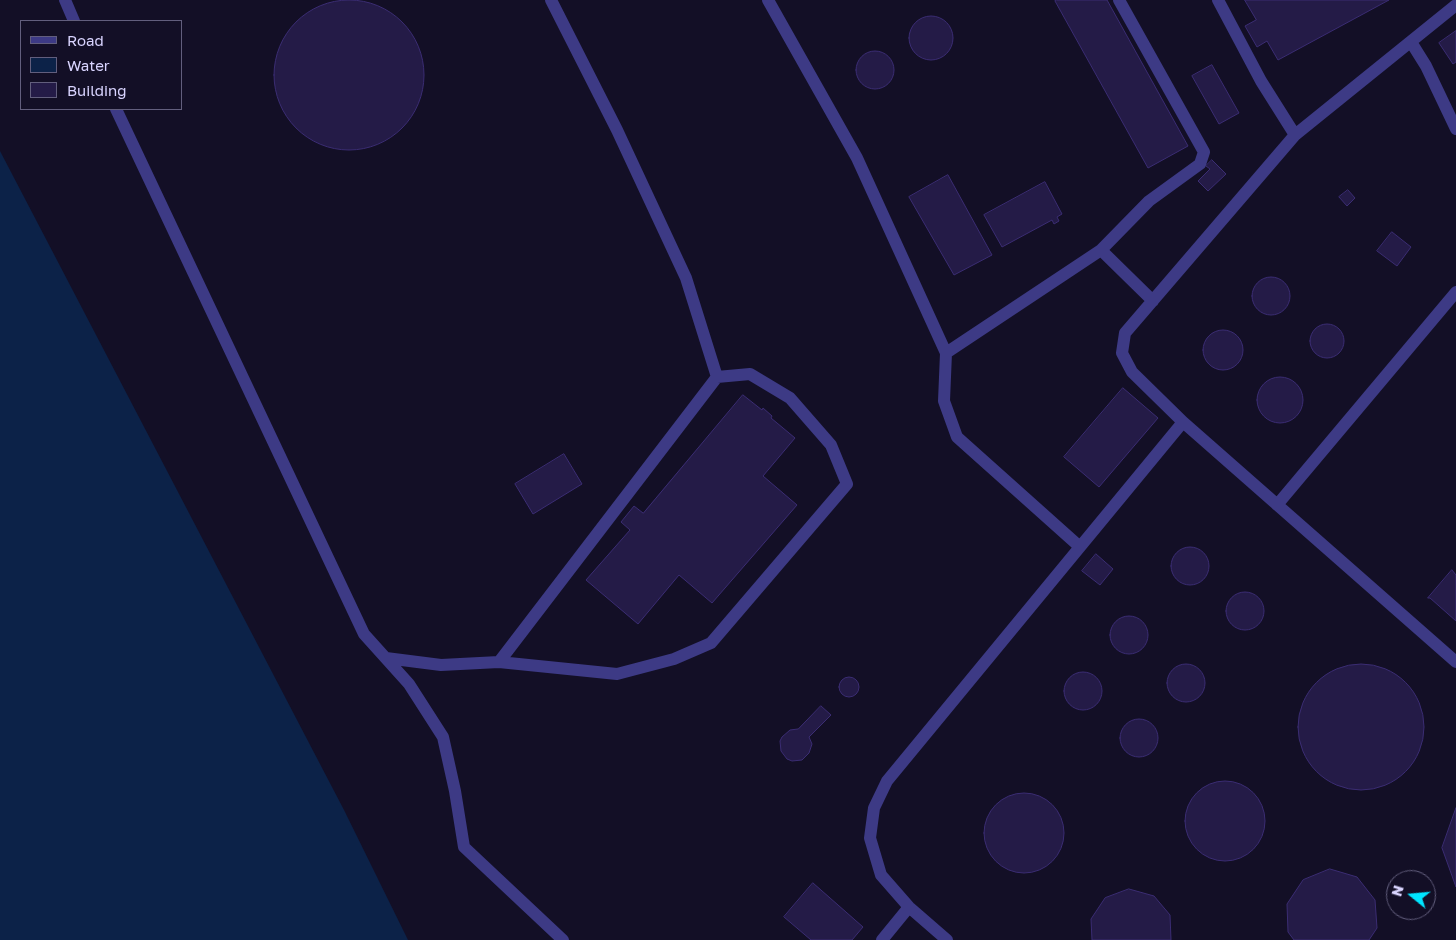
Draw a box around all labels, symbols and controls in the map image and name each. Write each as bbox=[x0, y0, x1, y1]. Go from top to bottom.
legend bbox=[20, 20, 182, 110]
text: Road bbox=[67, 31, 104, 49]
text: Water bbox=[67, 56, 110, 74]
text: Building bbox=[67, 81, 127, 99]
north arrow bbox=[1386, 870, 1436, 920]
text: N bbox=[1387, 883, 1407, 898]

